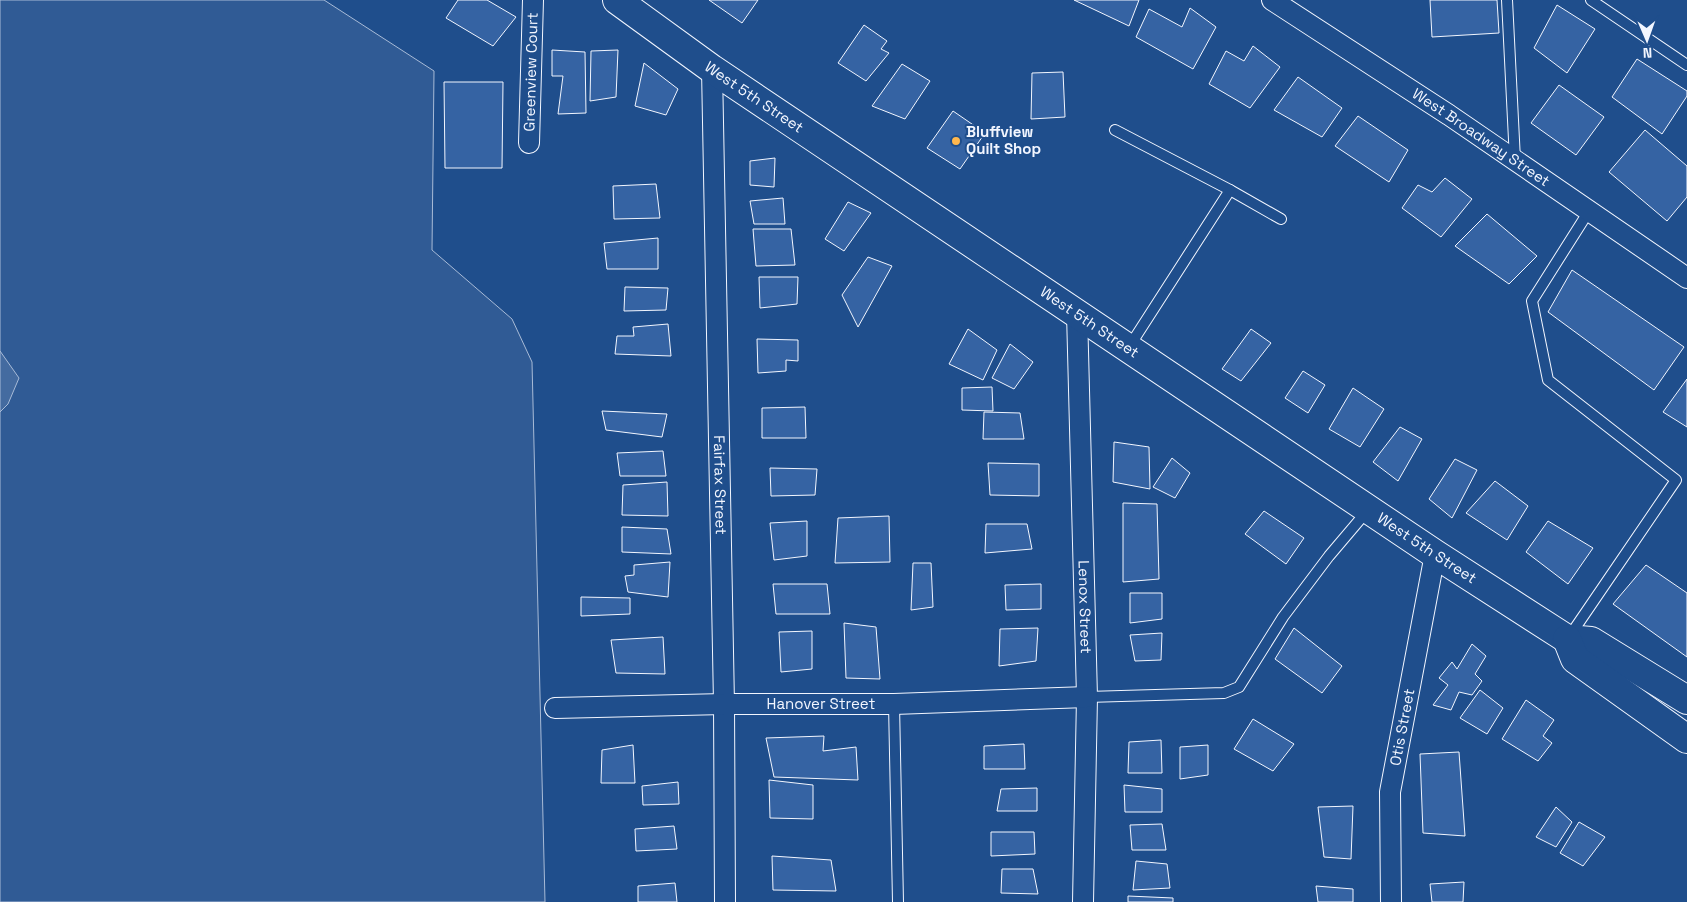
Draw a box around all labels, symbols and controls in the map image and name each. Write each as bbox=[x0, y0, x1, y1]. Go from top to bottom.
street label: Greenview Court bbox=[519, 12, 542, 132]
north arrow bbox=[1622, 15, 1672, 65]
text: N bbox=[1642, 44, 1652, 62]
street label: West 5th Street bbox=[701, 57, 807, 137]
street label: West Broadway Street bbox=[1409, 84, 1554, 190]
place label: Bluffview Quilt Shop bbox=[966, 122, 1041, 158]
marker: Bluffview Quilt Shop bbox=[950, 135, 962, 147]
street label: West 5th Street bbox=[1037, 282, 1143, 362]
street label: Fairfax Street bbox=[710, 435, 731, 535]
street label: West 5th Street bbox=[1374, 508, 1480, 587]
street label: Lenox Street bbox=[1074, 560, 1096, 654]
street label: Otis Street bbox=[1385, 687, 1418, 767]
street label: Hanover Street bbox=[767, 694, 875, 713]

